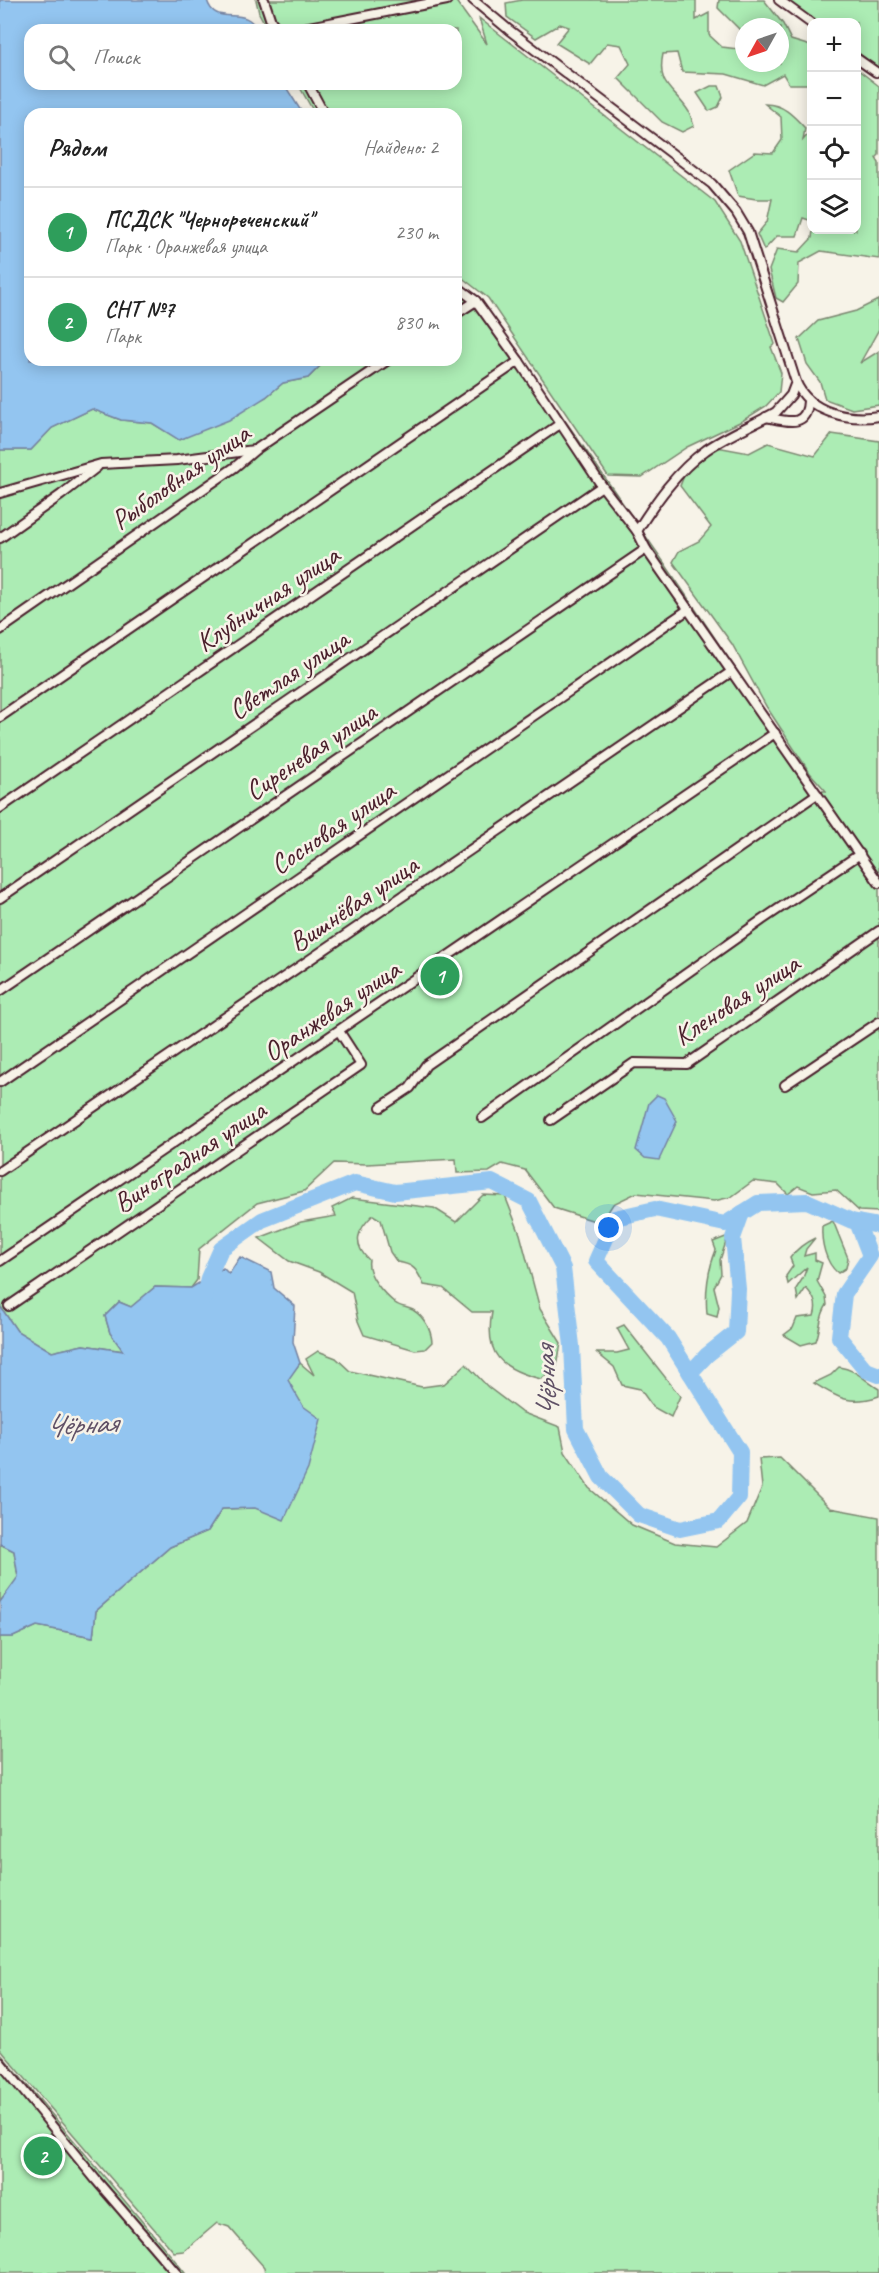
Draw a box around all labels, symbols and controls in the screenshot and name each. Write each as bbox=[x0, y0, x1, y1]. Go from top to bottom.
north arrow bbox=[735, 18, 789, 72]
map controls bbox=[807, 18, 861, 234]
button: + bbox=[807, 18, 861, 72]
search box bbox=[24, 24, 462, 90]
icon: search bbox=[45, 41, 78, 74]
text: Поиск bbox=[93, 43, 139, 71]
button: − bbox=[807, 72, 861, 126]
button: locate bbox=[807, 126, 861, 180]
text: Рядом bbox=[48, 131, 106, 164]
text: Найдено: 2 bbox=[363, 135, 438, 160]
button: layers bbox=[807, 180, 861, 234]
text: ПСДСК "Чернореченский" bbox=[105, 206, 313, 234]
text: 1 bbox=[63, 220, 72, 245]
text: 230 m bbox=[395, 220, 438, 245]
text: Парк · Оранжевая улица bbox=[105, 234, 267, 259]
text: СНТ №7 bbox=[105, 296, 174, 324]
text: 2 bbox=[63, 310, 72, 335]
text: 830 m bbox=[395, 310, 438, 335]
text: Парк bbox=[105, 324, 141, 349]
street label: Рыболовная улица bbox=[104, 415, 258, 537]
street label: Клубничная улица bbox=[189, 536, 347, 659]
street label: Светлая улица bbox=[221, 620, 357, 727]
street label: Сиреневая улица bbox=[238, 694, 384, 808]
street label: Сосновая улица bbox=[263, 772, 403, 882]
street label: Вишнёвая улица bbox=[282, 846, 426, 959]
street label: Кленовая улица bbox=[667, 945, 807, 1053]
street label: Оранжевая улица bbox=[256, 951, 408, 1069]
pin: 1 bbox=[420, 954, 460, 998]
street label: Виноградная улица bbox=[106, 1092, 274, 1220]
your location bbox=[594, 1213, 623, 1242]
water label: Чёрная bbox=[525, 1341, 567, 1419]
water label: Чёрная bbox=[44, 1403, 122, 1445]
pin: 2 bbox=[24, 2134, 63, 2178]

